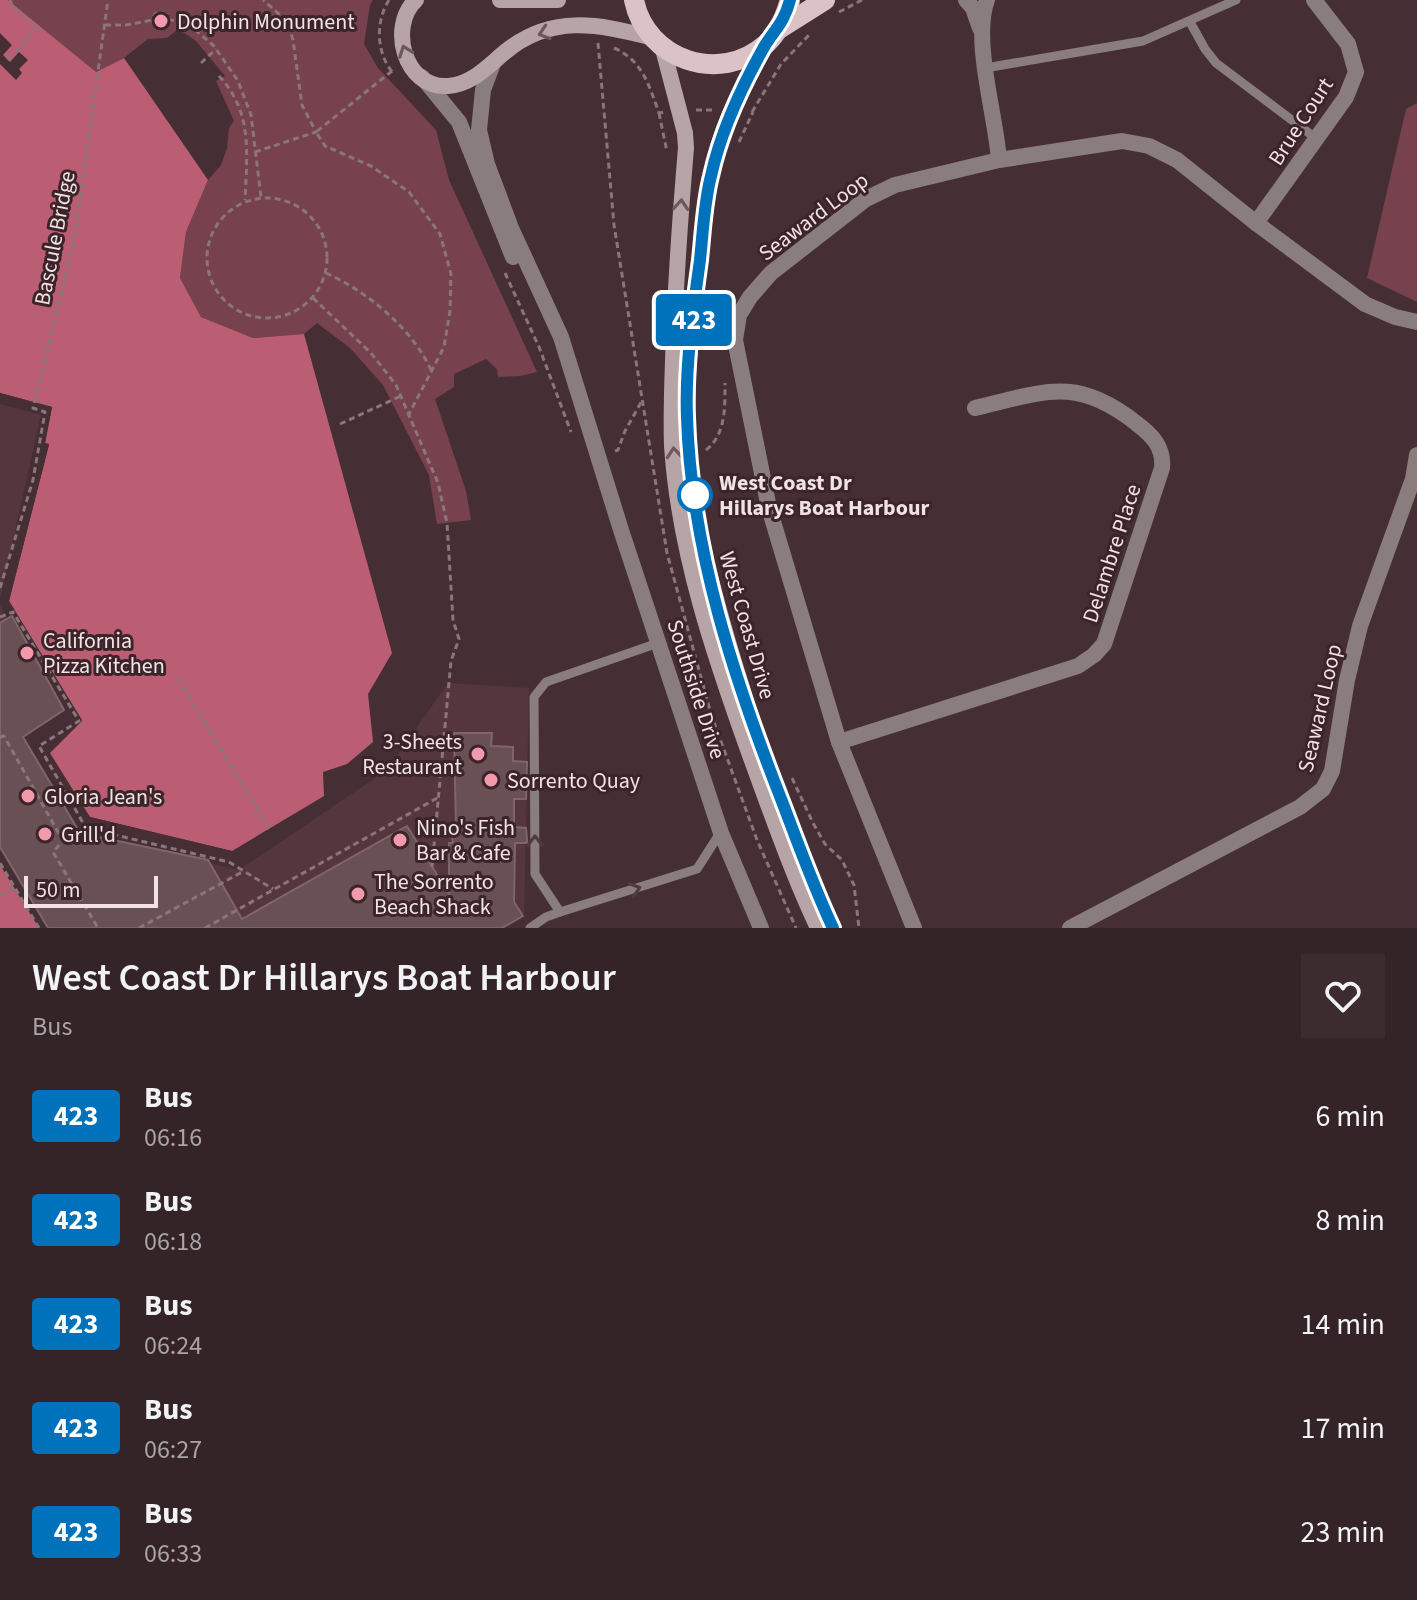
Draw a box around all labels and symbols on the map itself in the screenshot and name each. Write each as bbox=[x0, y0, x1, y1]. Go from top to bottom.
place label: Dolphin Monument bbox=[177, 6, 355, 38]
marker: Dolphin Monument bbox=[152, 12, 170, 30]
one-way arrow bbox=[537, 23, 551, 39]
one-way arrow bbox=[399, 45, 415, 59]
street label: Brue Court bbox=[1260, 71, 1342, 172]
street label: Seaward Loop bbox=[752, 165, 875, 269]
street label: Bascule Bridge bbox=[26, 168, 84, 308]
one-way arrow bbox=[672, 198, 689, 211]
line badge: 423 bbox=[648, 294, 740, 346]
one-way arrow bbox=[665, 447, 682, 460]
place label: West Coast Dr Hillarys Boat Harbour bbox=[719, 467, 929, 524]
marker: West Coast Dr Hillarys Boat Harbour bbox=[678, 478, 712, 512]
street label: Delambre Place bbox=[1074, 480, 1149, 627]
street label: West Coast Drive bbox=[711, 548, 783, 703]
street label: Southside Drive bbox=[658, 615, 734, 763]
place label: California Pizza Kitchen bbox=[43, 625, 165, 682]
street label: Seaward Loop bbox=[1290, 641, 1350, 775]
marker: California Pizza Kitchen bbox=[18, 644, 36, 662]
place label: 3-Sheets Restaurant bbox=[362, 726, 463, 783]
marker: 3-Sheets Restaurant bbox=[469, 745, 487, 763]
place label: Sorrento Quay bbox=[507, 765, 641, 797]
marker: Sorrento Quay bbox=[482, 771, 500, 789]
place label: Gloria Jean's bbox=[44, 781, 162, 813]
marker: Gloria Jean's bbox=[19, 787, 37, 805]
place label: Nino's Fish Bar & Cafe bbox=[416, 812, 515, 869]
place label: Grill'd bbox=[61, 819, 116, 851]
marker: Grill'd bbox=[36, 825, 54, 843]
marker: Nino's Fish Bar & Cafe bbox=[391, 831, 409, 849]
one-way arrow bbox=[526, 834, 544, 847]
place label: The Sorrento Beach Shack bbox=[374, 866, 494, 923]
scale bar bbox=[24, 872, 158, 908]
one-way arrow bbox=[627, 882, 641, 898]
marker: The Sorrento Beach Shack bbox=[349, 885, 367, 903]

